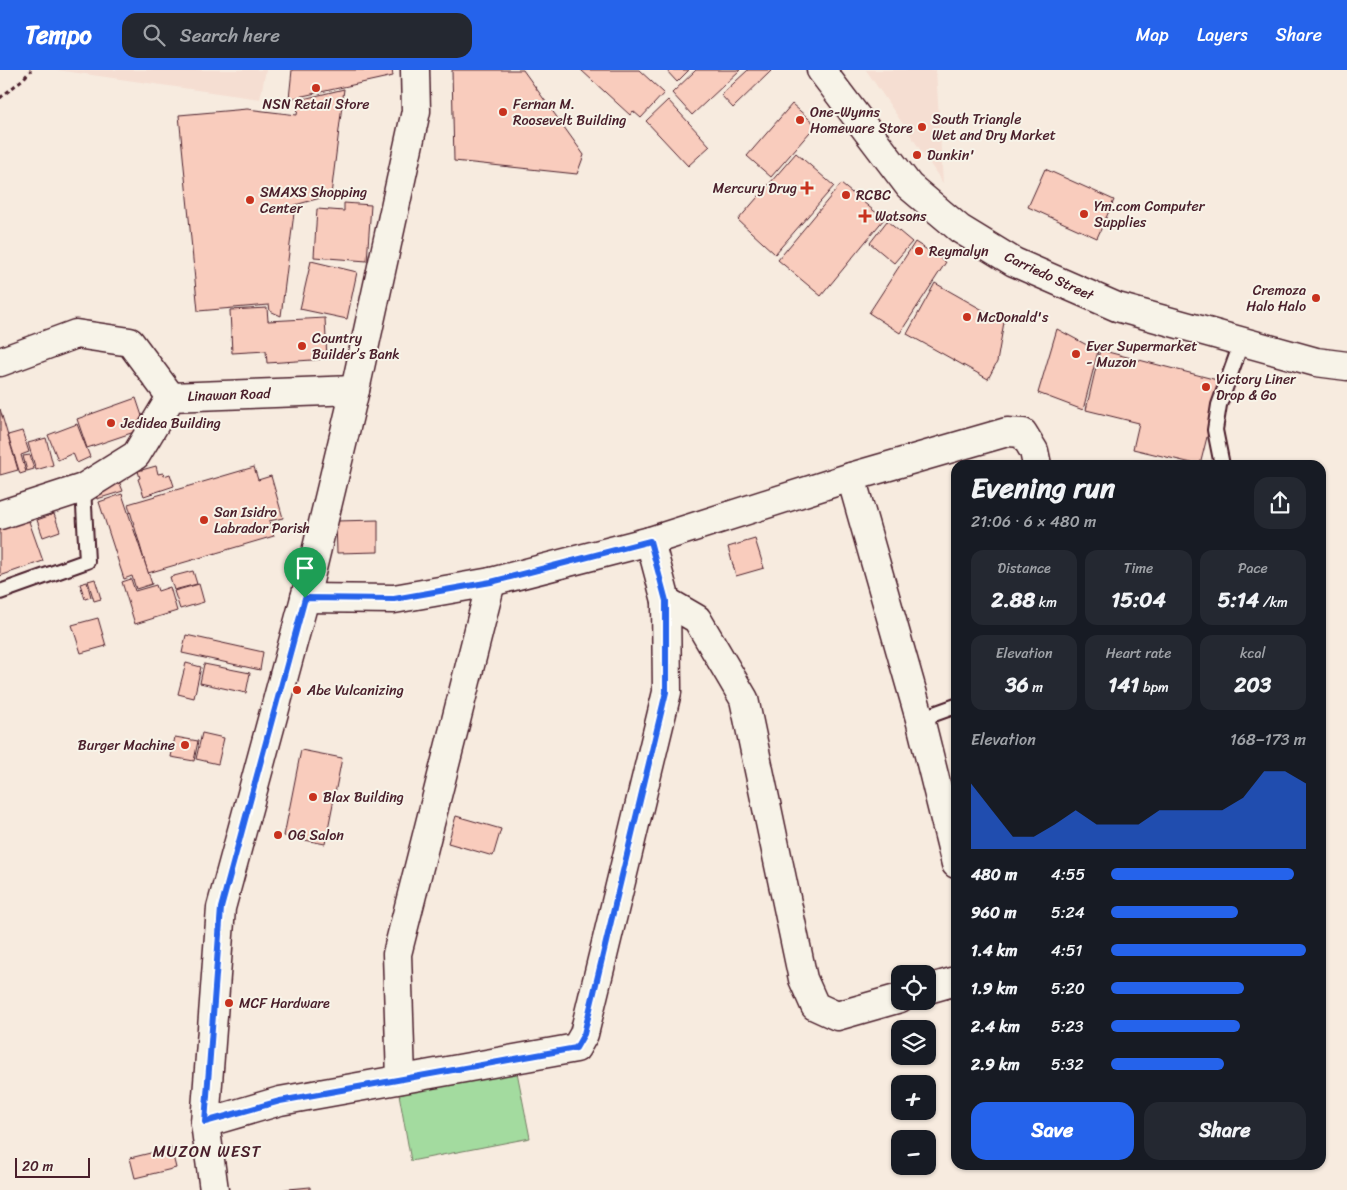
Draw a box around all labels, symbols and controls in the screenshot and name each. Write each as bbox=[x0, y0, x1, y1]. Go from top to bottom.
search box bbox=[122, 13, 472, 58]
text: Tempo bbox=[25, 14, 92, 56]
text: Search here bbox=[180, 19, 280, 52]
text: Map bbox=[1136, 19, 1169, 51]
text: Layers bbox=[1197, 19, 1248, 51]
text: Share bbox=[1276, 19, 1322, 51]
icon: search bbox=[140, 21, 168, 49]
marker: NSN Retail Store bbox=[310, 82, 322, 94]
place label: NSN Retail Store bbox=[263, 92, 369, 117]
place label: Fernan M. Roosevelt Building bbox=[513, 92, 626, 133]
place label: One-Wynns Homeware Store bbox=[810, 100, 913, 141]
marker: Fernan M. Roosevelt Building bbox=[497, 106, 509, 118]
place label: South Triangle Wet and Dry Market bbox=[932, 107, 1056, 148]
marker: One-Wynns Homeware Store bbox=[794, 114, 806, 126]
marker: South Triangle Wet and Dry Market bbox=[916, 121, 928, 133]
place label: Dunkin' bbox=[927, 143, 975, 168]
marker: Dunkin' bbox=[911, 149, 923, 161]
place label: Mercury Drug bbox=[713, 176, 797, 201]
place label: SMAXS Shopping Center bbox=[260, 180, 367, 221]
marker: Mercury Drug bbox=[801, 182, 813, 194]
place label: RCBC bbox=[856, 183, 891, 208]
marker: RCBC bbox=[840, 189, 852, 201]
marker: SMAXS Shopping Center bbox=[244, 194, 256, 206]
place label: Ym.com Computer Supplies bbox=[1094, 194, 1206, 235]
place label: Watsons bbox=[875, 204, 927, 229]
marker: Ym.com Computer Supplies bbox=[1078, 208, 1090, 220]
marker: Watsons bbox=[859, 210, 871, 222]
place label: Reymalyn bbox=[929, 239, 989, 264]
street label: Carriedo Street bbox=[1000, 244, 1099, 308]
marker: Reymalyn bbox=[913, 245, 925, 257]
place label: Cremoza Halo Halo bbox=[1246, 278, 1306, 319]
marker: Cremoza Halo Halo bbox=[1310, 292, 1322, 304]
place label: McDonald's bbox=[977, 305, 1049, 330]
marker: McDonald's bbox=[961, 311, 973, 323]
place label: Country Builder’s Bank bbox=[312, 326, 400, 367]
place label: Ever Supermarket - Muzon bbox=[1086, 334, 1197, 375]
marker: Country Builder’s Bank bbox=[296, 340, 308, 352]
marker: Ever Supermarket - Muzon bbox=[1070, 348, 1082, 360]
place label: Victory Liner Drop & Go bbox=[1216, 367, 1297, 408]
street label: Linawan Road bbox=[187, 381, 272, 409]
marker: Victory Liner Drop & Go bbox=[1200, 381, 1212, 393]
place label: Jedidea Building bbox=[120, 411, 221, 436]
marker: Jedidea Building bbox=[105, 417, 117, 429]
text: Evening run bbox=[971, 463, 1115, 512]
button: share bbox=[1254, 477, 1306, 529]
place label: San Isidro Labrador Parish bbox=[214, 500, 310, 541]
text: 21:06 · 6 × 480 m bbox=[971, 507, 1096, 536]
marker: San Isidro Labrador Parish bbox=[198, 514, 210, 526]
pin bbox=[284, 547, 326, 598]
icon: arrive bbox=[291, 554, 319, 582]
text: Distance bbox=[998, 556, 1051, 581]
text: Time bbox=[1124, 556, 1153, 581]
text: Pace bbox=[1238, 556, 1268, 581]
text: 2.88 bbox=[991, 581, 1035, 619]
text: 15:04 bbox=[1111, 581, 1166, 619]
text: 5:14 bbox=[1218, 581, 1259, 619]
text: km bbox=[1035, 590, 1057, 615]
text: /km bbox=[1259, 590, 1288, 615]
text: Elevation bbox=[996, 641, 1053, 666]
text: Heart rate bbox=[1106, 641, 1171, 666]
text: kcal bbox=[1240, 641, 1266, 666]
text: 36 bbox=[1005, 666, 1029, 704]
text: 141 bbox=[1108, 666, 1139, 704]
text: 203 bbox=[1234, 666, 1271, 704]
text: m bbox=[1029, 675, 1043, 700]
text: bpm bbox=[1139, 675, 1169, 700]
place label: Abe Vulcanizing bbox=[306, 678, 404, 703]
marker: Abe Vulcanizing bbox=[291, 684, 303, 696]
text: Elevation bbox=[971, 725, 1036, 754]
text: 168–173 m bbox=[1230, 725, 1306, 754]
place label: Burger Machine bbox=[78, 733, 175, 758]
marker: Burger Machine bbox=[179, 739, 191, 751]
place label: Blax Building bbox=[323, 785, 404, 810]
marker: Blax Building bbox=[307, 791, 319, 803]
place label: OG Salon bbox=[288, 823, 344, 848]
marker: OG Salon bbox=[272, 829, 284, 841]
text: 480 m bbox=[971, 860, 1017, 889]
text: 4:55 bbox=[1051, 860, 1085, 889]
text: 960 m bbox=[971, 898, 1016, 927]
text: 5:24 bbox=[1051, 898, 1085, 927]
text: 1.4 km bbox=[971, 936, 1018, 965]
text: 4:51 bbox=[1051, 936, 1082, 965]
map controls bbox=[891, 965, 936, 1175]
button: locate bbox=[891, 965, 936, 1010]
text: 1.9 km bbox=[971, 974, 1017, 1003]
text: 5:20 bbox=[1051, 974, 1085, 1003]
place label: MCF Hardware bbox=[239, 991, 330, 1016]
marker: MCF Hardware bbox=[223, 997, 235, 1009]
text: 2.4 km bbox=[971, 1012, 1020, 1041]
text: 5:23 bbox=[1051, 1012, 1084, 1041]
button: layers bbox=[891, 1020, 936, 1065]
text: 2.9 km bbox=[971, 1050, 1020, 1079]
text: 5:32 bbox=[1051, 1050, 1084, 1079]
button: + bbox=[891, 1075, 936, 1120]
button: Save bbox=[971, 1102, 1134, 1160]
button: Share bbox=[1144, 1102, 1306, 1160]
button: − bbox=[891, 1130, 936, 1175]
district label: MUZON WEST bbox=[153, 1137, 262, 1166]
text: 20 m bbox=[22, 1154, 53, 1179]
scale bar bbox=[15, 1155, 90, 1178]

